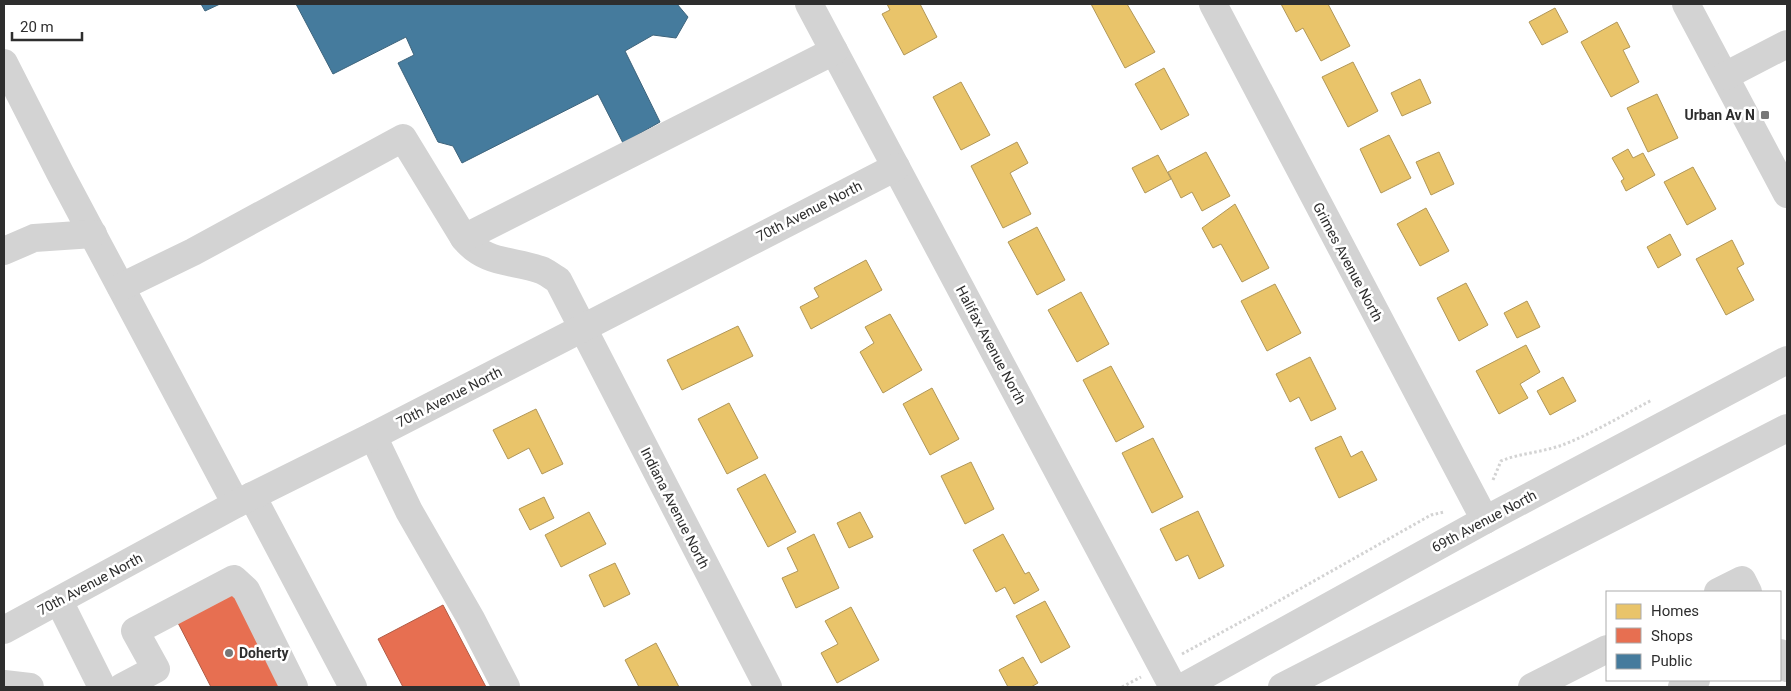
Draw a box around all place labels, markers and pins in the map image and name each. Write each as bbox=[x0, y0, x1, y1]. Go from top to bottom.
place label: Urban Av N bbox=[1684, 107, 1755, 123]
marker: Urban Av N bbox=[1759, 109, 1771, 121]
place label: Doherty bbox=[239, 645, 290, 661]
marker: Doherty bbox=[223, 647, 235, 659]

